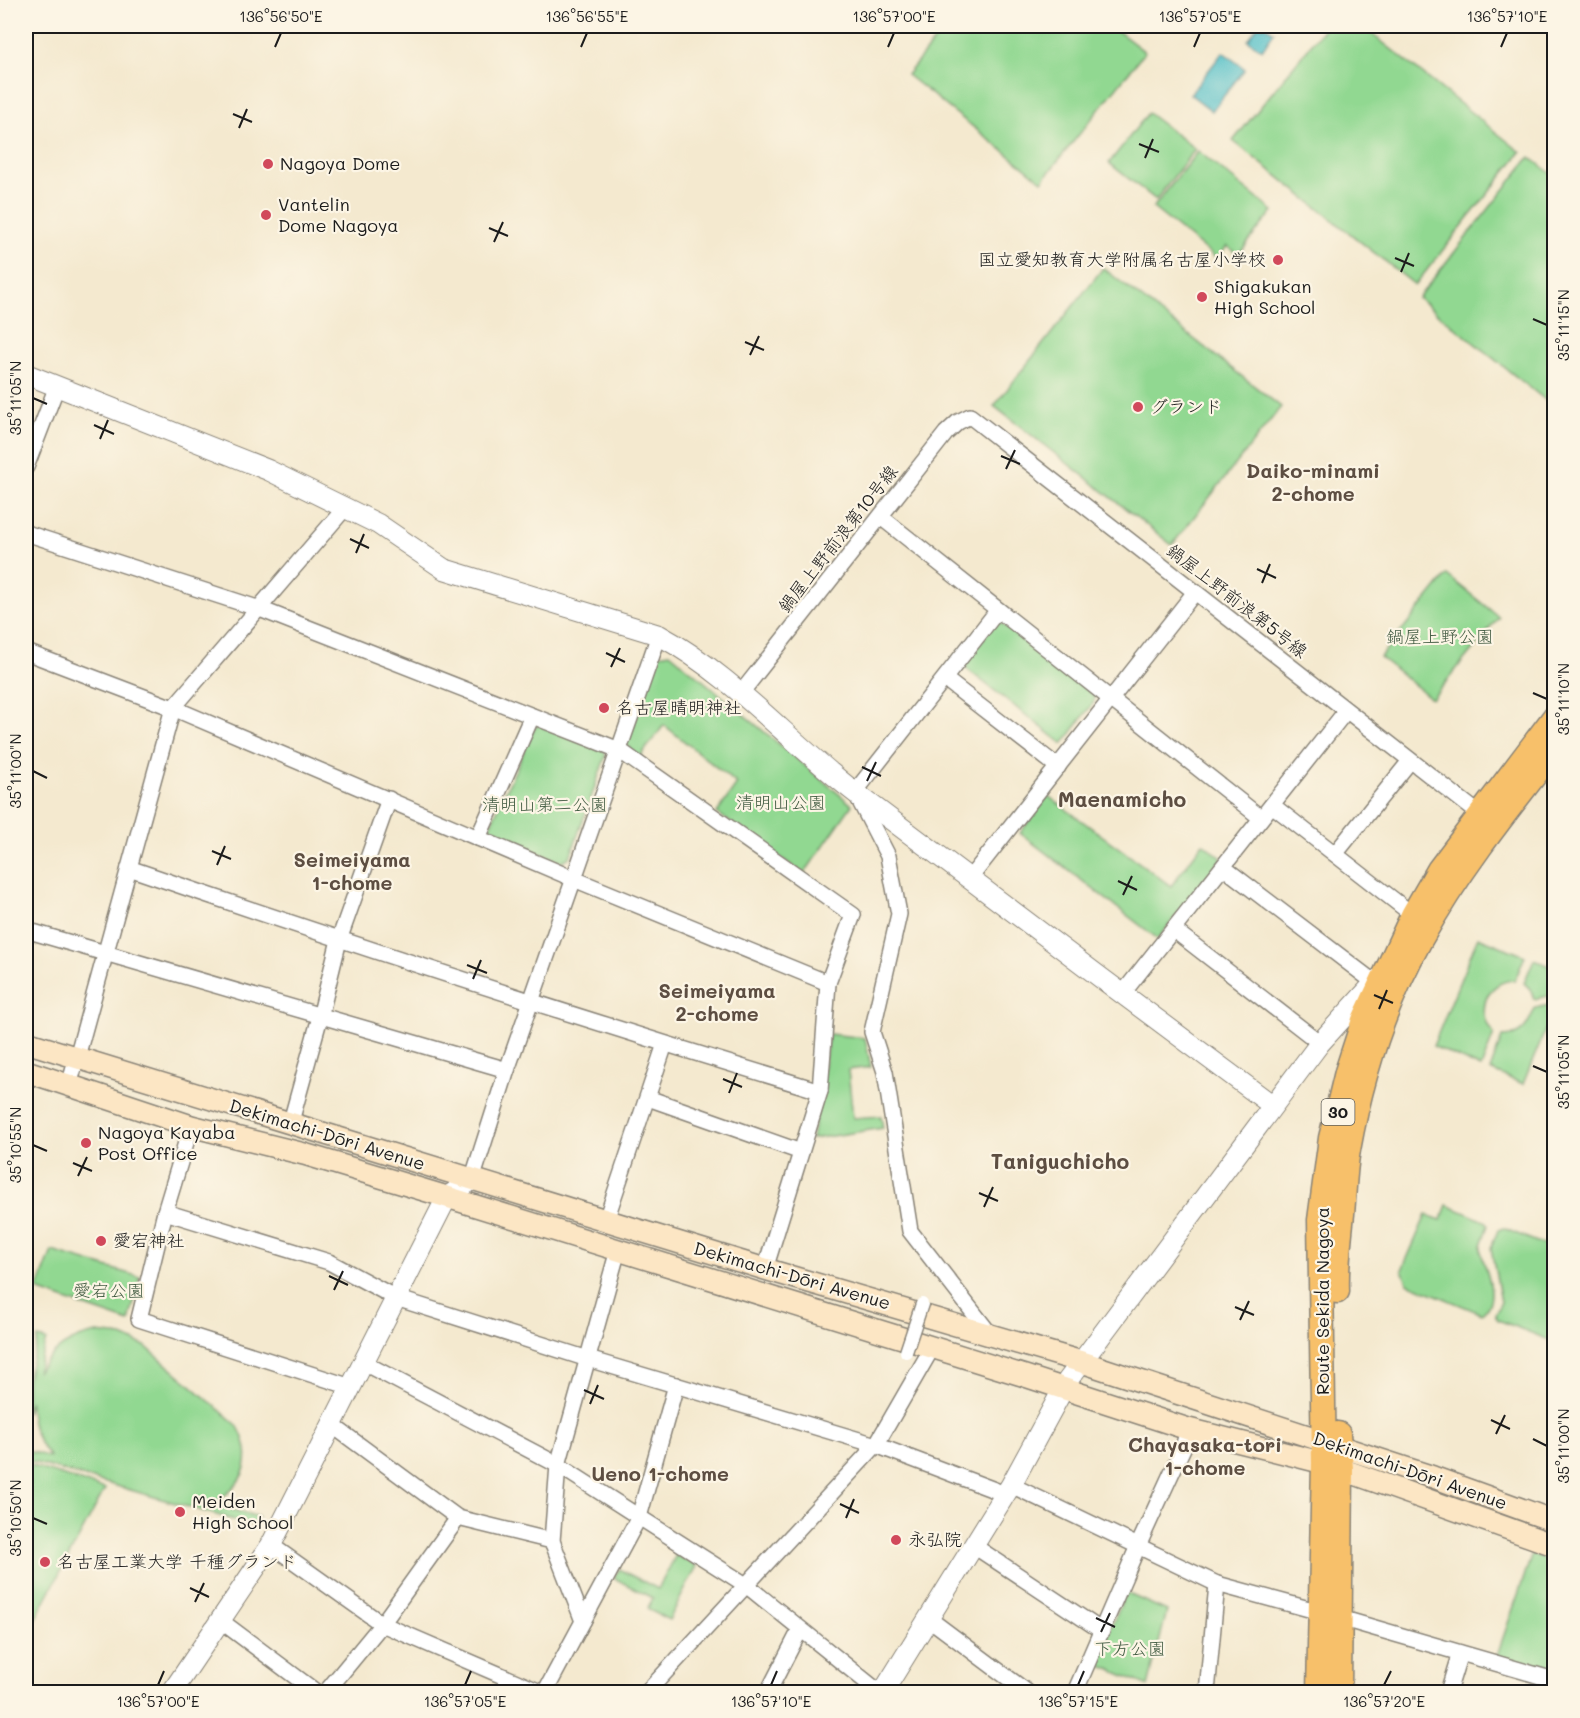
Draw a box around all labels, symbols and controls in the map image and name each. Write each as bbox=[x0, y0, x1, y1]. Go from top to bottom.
text: 136°56'50"E bbox=[239, 6, 323, 26]
text: 136°56'55"E bbox=[546, 6, 629, 26]
text: 136°57'00"E bbox=[852, 6, 936, 26]
text: 136°57'05"E bbox=[1159, 6, 1242, 26]
text: 136°57'10"E bbox=[1467, 6, 1548, 26]
place label: Nagoya Dome bbox=[280, 151, 401, 175]
marker: Nagoya Dome bbox=[261, 157, 275, 171]
place label: Vantelin Dome Nagoya bbox=[278, 192, 399, 237]
marker: Vantelin Dome Nagoya bbox=[259, 208, 273, 222]
place label: 国立愛知教育大学附属名古屋小学校 bbox=[978, 247, 1266, 271]
marker: 国立愛知教育大学附属名古屋小学校 bbox=[1271, 253, 1285, 267]
place label: Shigakukan High School bbox=[1214, 274, 1315, 319]
text: 35°11'15"N bbox=[1553, 289, 1573, 361]
marker: Shigakukan High School bbox=[1195, 290, 1209, 304]
text: 35°11'05"N bbox=[5, 361, 25, 435]
place label: グランド bbox=[1150, 394, 1222, 418]
marker: グランド bbox=[1131, 400, 1145, 414]
district label: Daiko-minami 2-chome bbox=[1246, 457, 1380, 506]
street label: 鍋屋上野前浪第10号線 bbox=[772, 460, 902, 617]
street label: 鍋屋上野前浪第5号線 bbox=[1162, 538, 1313, 663]
park label: 鍋屋上野公園 bbox=[1386, 624, 1494, 648]
text: 35°11'10"N bbox=[1553, 663, 1573, 735]
place label: 名古屋晴明神社 bbox=[616, 695, 742, 719]
marker: 名古屋晴明神社 bbox=[597, 701, 611, 715]
text: 35°11'00"N bbox=[5, 734, 25, 808]
district label: Maenamicho bbox=[1058, 785, 1187, 812]
park label: 清明山公園 bbox=[736, 790, 826, 814]
park label: 清明山第二公園 bbox=[482, 792, 608, 816]
district label: Seimeiyama 1-chome bbox=[293, 846, 411, 895]
district label: Seimeiyama 2-chome bbox=[658, 977, 776, 1026]
text: 35°11'05"N bbox=[1553, 1035, 1573, 1109]
street label: Dekimachi-Dōri Avenue bbox=[226, 1093, 428, 1175]
road number: 30 bbox=[1322, 1099, 1354, 1125]
text: 35°10'55"N bbox=[5, 1107, 25, 1183]
place label: Nagoya Kayaba Post Office bbox=[98, 1120, 235, 1165]
marker: Nagoya Kayaba Post Office bbox=[79, 1136, 93, 1150]
district label: Taniguchicho bbox=[991, 1147, 1129, 1174]
street label: Route Sekida Nagoya bbox=[1310, 1207, 1334, 1395]
place label: 愛宕神社 bbox=[113, 1228, 185, 1252]
marker: 愛宕神社 bbox=[94, 1234, 108, 1248]
street label: Dekimachi-Dōri Avenue bbox=[691, 1235, 893, 1315]
park label: 愛宕公園 bbox=[73, 1278, 145, 1302]
text: 35°11'00"N bbox=[1553, 1409, 1573, 1483]
street label: Dekimachi-Dōri Avenue bbox=[1310, 1426, 1510, 1515]
district label: Chayasaka-tori 1-chome bbox=[1128, 1431, 1282, 1480]
district label: Ueno 1-chome bbox=[591, 1460, 729, 1486]
text: 35°10'50"N bbox=[5, 1480, 25, 1556]
place label: Meiden High School bbox=[192, 1489, 293, 1534]
marker: Meiden High School bbox=[173, 1505, 187, 1519]
place label: 永弘院 bbox=[908, 1527, 962, 1551]
marker: 永弘院 bbox=[889, 1533, 903, 1547]
place label: 名古屋工業大学 千種グランド bbox=[57, 1549, 297, 1573]
marker: 名古屋工業大学 千種グランド bbox=[38, 1555, 52, 1569]
park label: 下方公園 bbox=[1094, 1636, 1166, 1660]
text: 136°57'00"E bbox=[116, 1691, 200, 1711]
text: 136°57'05"E bbox=[424, 1691, 507, 1711]
text: 136°57'10"E bbox=[731, 1691, 812, 1711]
text: 136°57'15"E bbox=[1038, 1691, 1118, 1711]
text: 136°57'20"E bbox=[1343, 1691, 1426, 1711]

